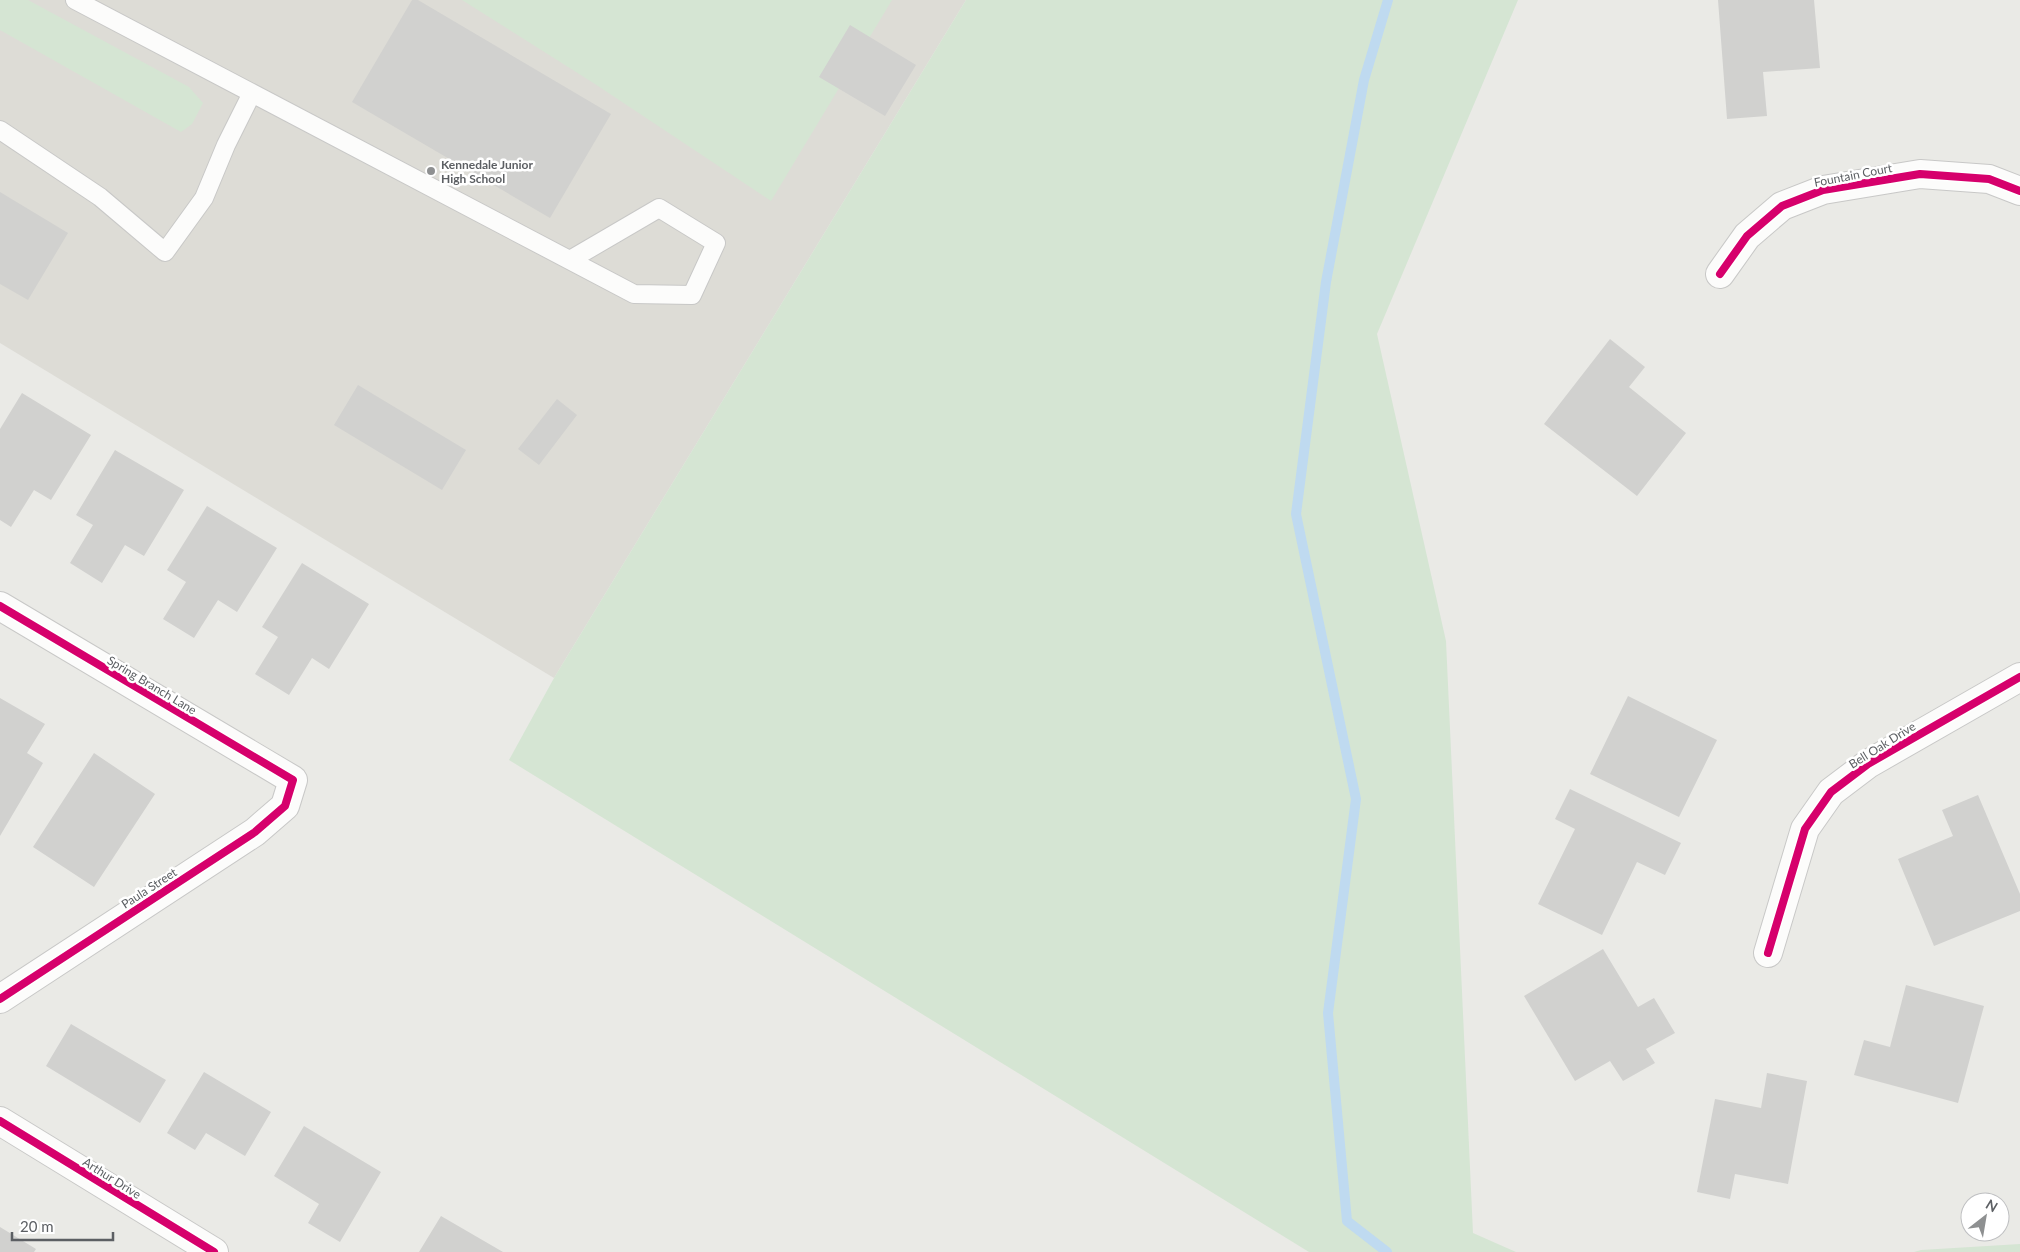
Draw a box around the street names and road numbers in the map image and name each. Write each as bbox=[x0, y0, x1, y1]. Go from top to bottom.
street label: Fountain Court bbox=[1813, 160, 1894, 190]
street label: Spring Branch Lane bbox=[105, 652, 199, 718]
street label: Bell Oak Drive bbox=[1846, 719, 1918, 771]
street label: Paula Street bbox=[118, 864, 180, 911]
street label: Arthur Drive bbox=[80, 1154, 144, 1202]

